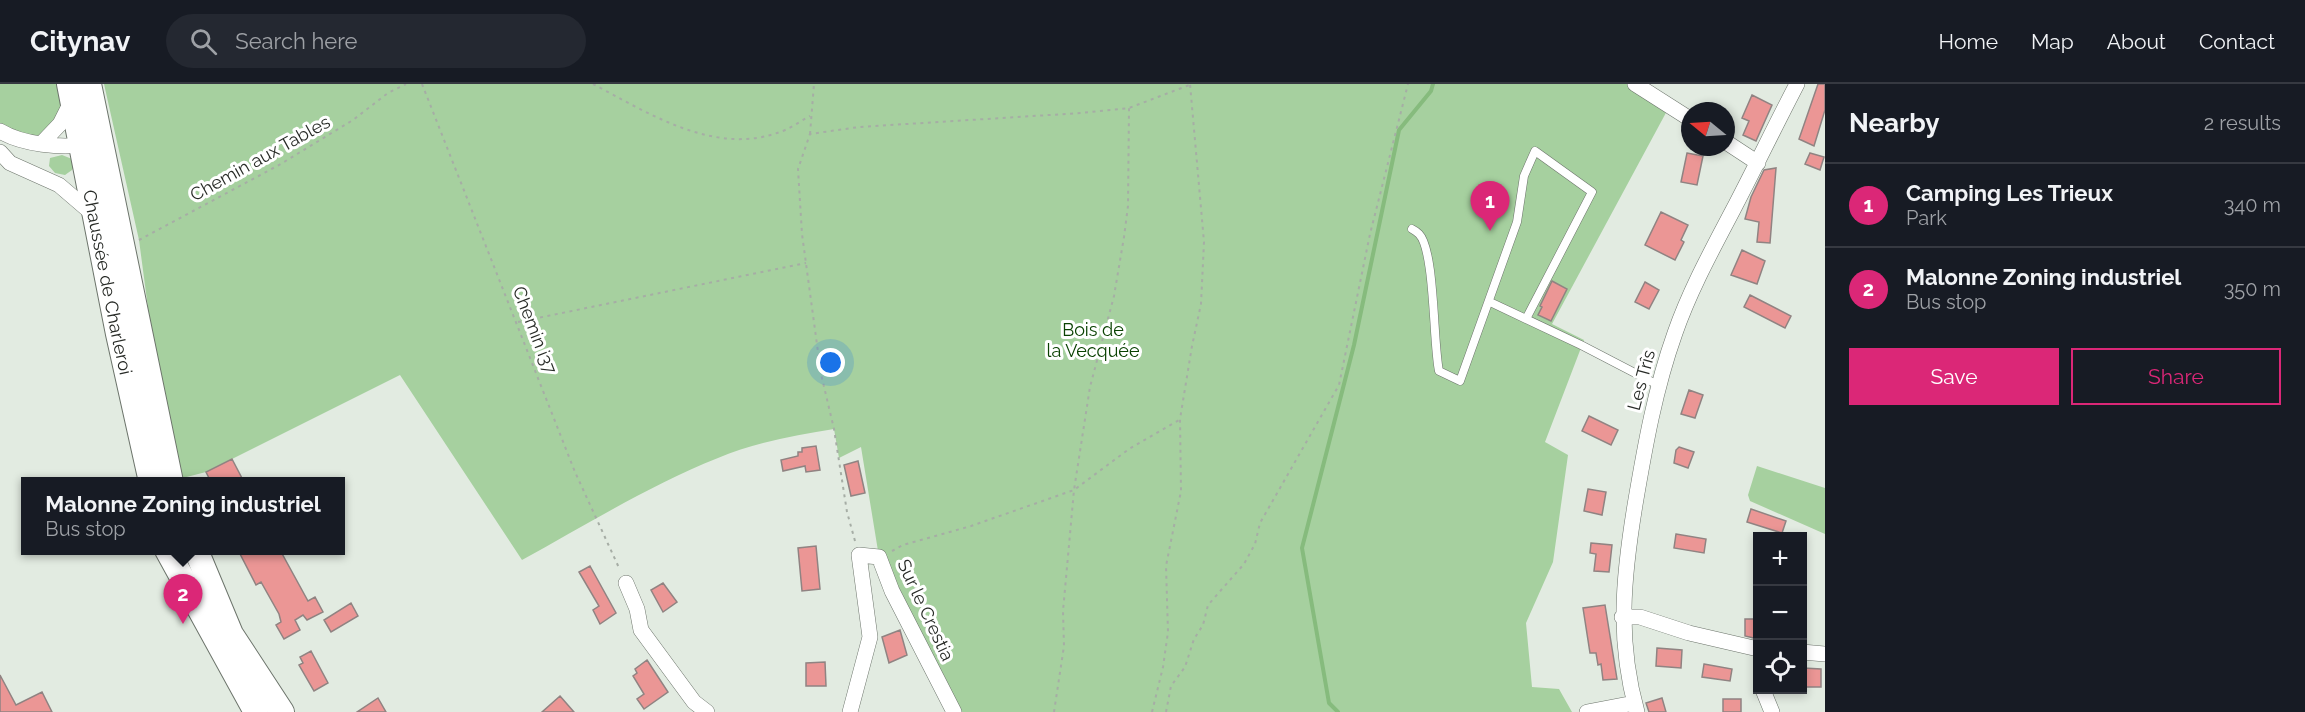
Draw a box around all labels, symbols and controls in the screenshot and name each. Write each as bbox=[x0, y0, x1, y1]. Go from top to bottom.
search box bbox=[166, 14, 586, 68]
text: Citynav bbox=[30, 25, 130, 58]
icon: search bbox=[187, 25, 220, 58]
text: Search here bbox=[235, 28, 357, 54]
text: Home bbox=[1939, 29, 1998, 54]
text: Map bbox=[2031, 29, 2074, 54]
text: About bbox=[2107, 29, 2166, 54]
text: Contact bbox=[2199, 29, 2275, 54]
north arrow bbox=[1681, 102, 1735, 156]
text: Nearby bbox=[1849, 108, 1939, 138]
street label: Chemin aux Tables bbox=[186, 111, 334, 205]
text: 2 results bbox=[2204, 111, 2281, 135]
text: Camping Les Trieux bbox=[1906, 180, 2113, 206]
pin: 1 bbox=[1470, 182, 1510, 231]
street label: Chaussée de Charleroi bbox=[79, 188, 137, 377]
text: 1 bbox=[1864, 193, 1873, 217]
text: 340 m bbox=[2224, 193, 2281, 217]
text: Park bbox=[1906, 206, 1947, 230]
text: Malonne Zoning industriel bbox=[1906, 264, 2181, 290]
text: 2 bbox=[1863, 277, 1874, 301]
text: 350 m bbox=[2224, 277, 2281, 301]
street label: Chemin i37 bbox=[509, 283, 561, 377]
text: Bus stop bbox=[1906, 290, 1986, 314]
park label: Bois de la Vecquée bbox=[1047, 319, 1140, 361]
street label: Les Trîs bbox=[1623, 347, 1659, 413]
your location bbox=[816, 348, 845, 377]
button: Save bbox=[1849, 348, 2059, 405]
button: Share bbox=[2071, 348, 2281, 405]
popup bbox=[21, 477, 345, 555]
text: Malonne Zoning industriel bbox=[45, 491, 321, 517]
text: Bus stop bbox=[45, 517, 126, 541]
map controls bbox=[1753, 532, 1807, 694]
button: + bbox=[1753, 532, 1807, 586]
street label: Sur le Crestia bbox=[893, 556, 959, 664]
pin: 2 bbox=[164, 574, 202, 624]
button: − bbox=[1753, 586, 1807, 640]
button: locate bbox=[1753, 640, 1807, 694]

